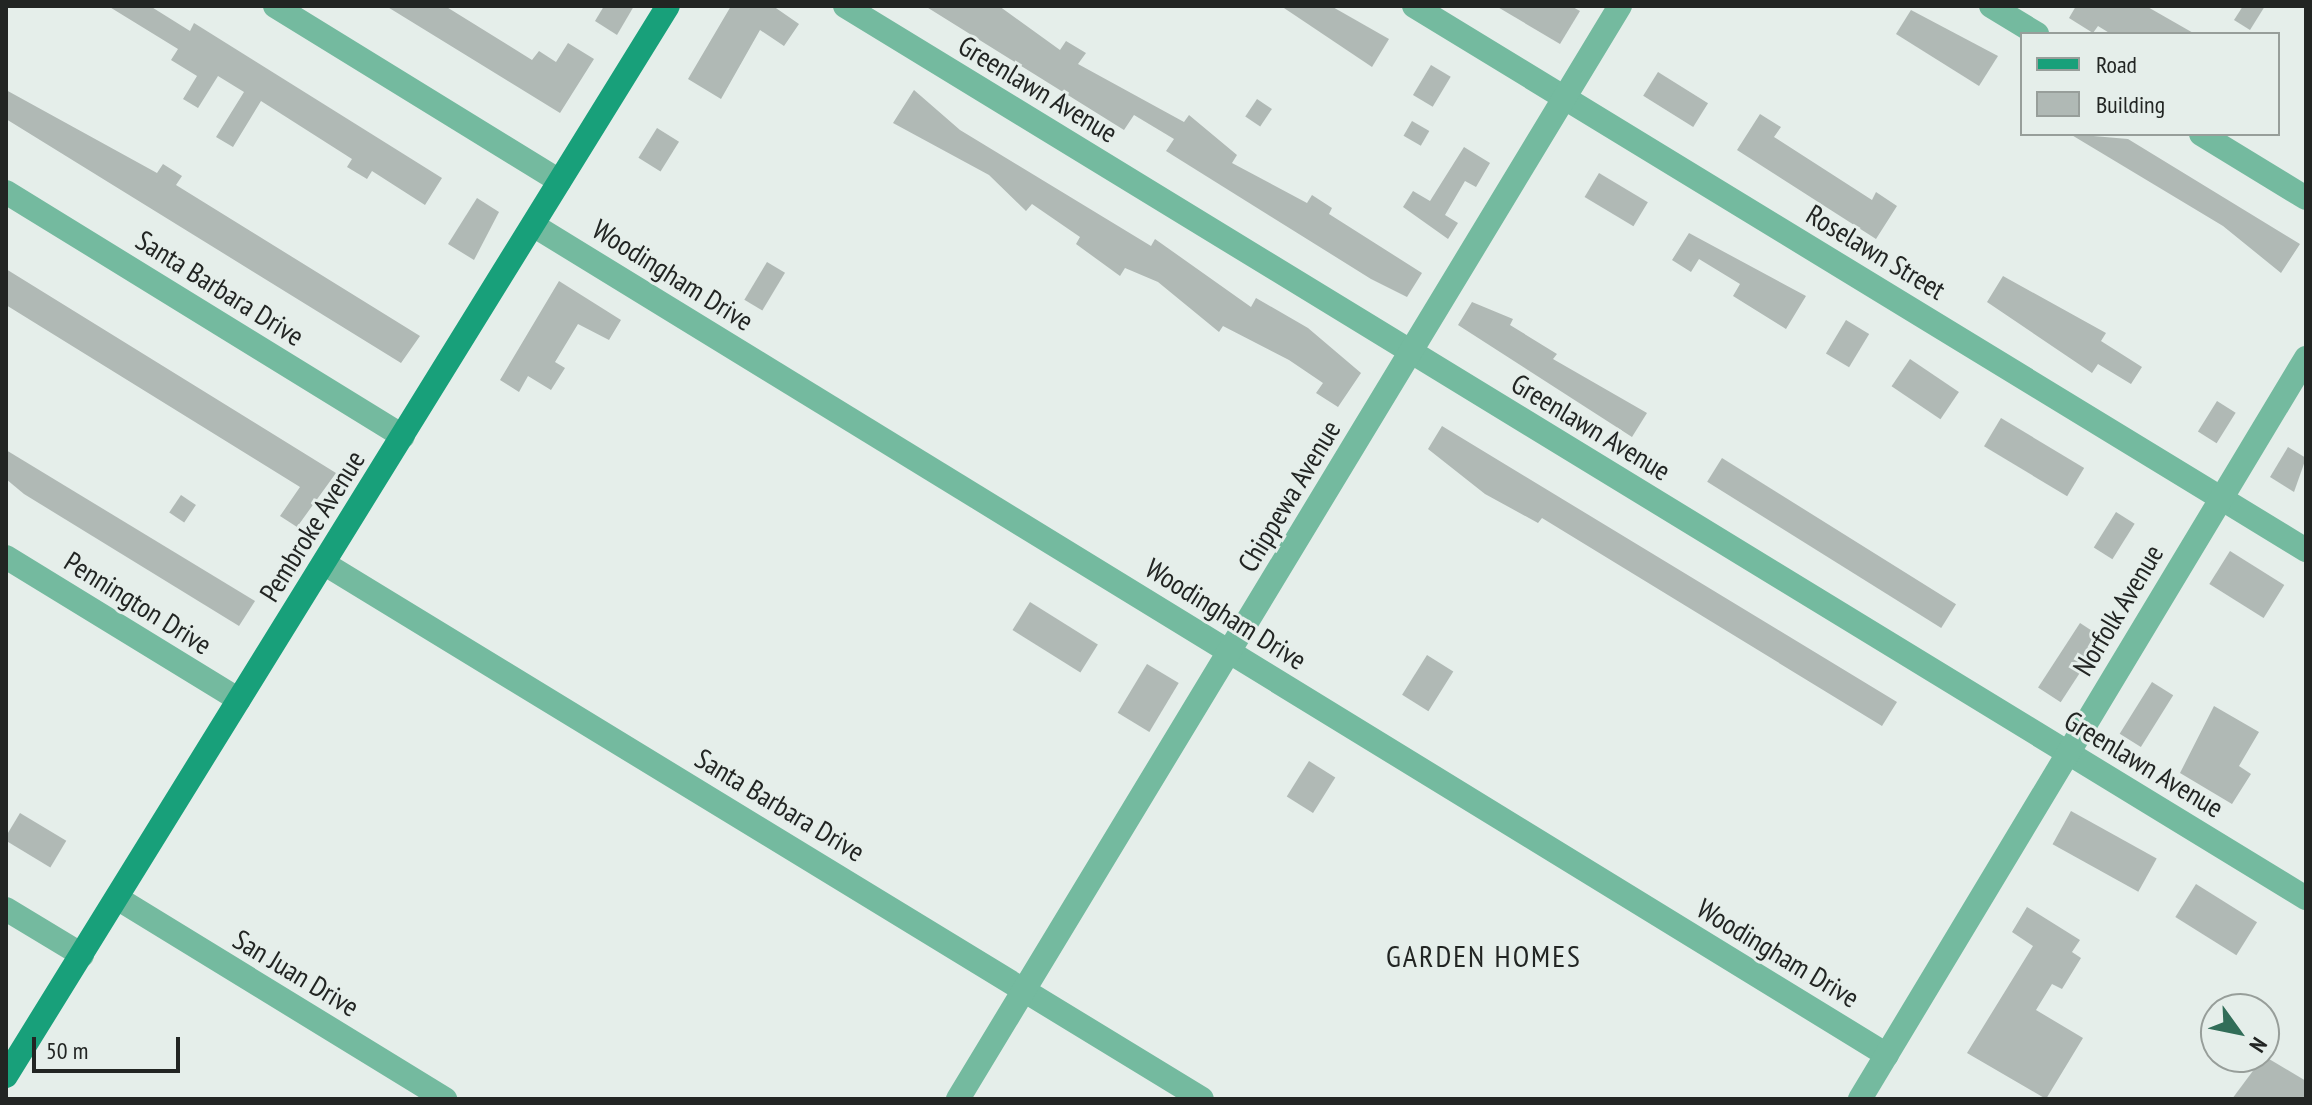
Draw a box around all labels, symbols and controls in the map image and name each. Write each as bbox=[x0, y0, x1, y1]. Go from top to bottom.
street label: Greenlawn Avenue bbox=[952, 28, 1124, 150]
legend bbox=[2020, 32, 2280, 136]
text: Road bbox=[2096, 49, 2137, 80]
text: Building bbox=[2096, 89, 2165, 120]
street label: Roselawn Street bbox=[1801, 197, 1951, 307]
street label: Woodingham Drive bbox=[586, 212, 760, 338]
street label: Santa Barbara Drive bbox=[130, 223, 310, 353]
street label: Greenlawn Avenue bbox=[1505, 366, 1677, 488]
street label: Chippewa Avenue bbox=[1230, 414, 1348, 578]
street label: Pembroke Avenue bbox=[252, 444, 372, 608]
street label: Norfolk Avenue bbox=[2065, 538, 2171, 682]
street label: Pennington Drive bbox=[58, 544, 218, 662]
street label: Woodingham Drive bbox=[1139, 551, 1313, 677]
street label: Greenlawn Avenue bbox=[2058, 703, 2230, 825]
street label: Santa Barbara Drive bbox=[689, 741, 871, 869]
street label: Woodingham Drive bbox=[1691, 891, 1865, 1015]
street label: San Juan Drive bbox=[227, 922, 365, 1024]
district label: GARDEN HOMES bbox=[1386, 938, 1582, 974]
north arrow bbox=[2200, 993, 2280, 1073]
scale bar bbox=[36, 1021, 184, 1071]
text: N bbox=[2243, 1032, 2273, 1058]
text: 50 m bbox=[46, 1035, 88, 1066]

